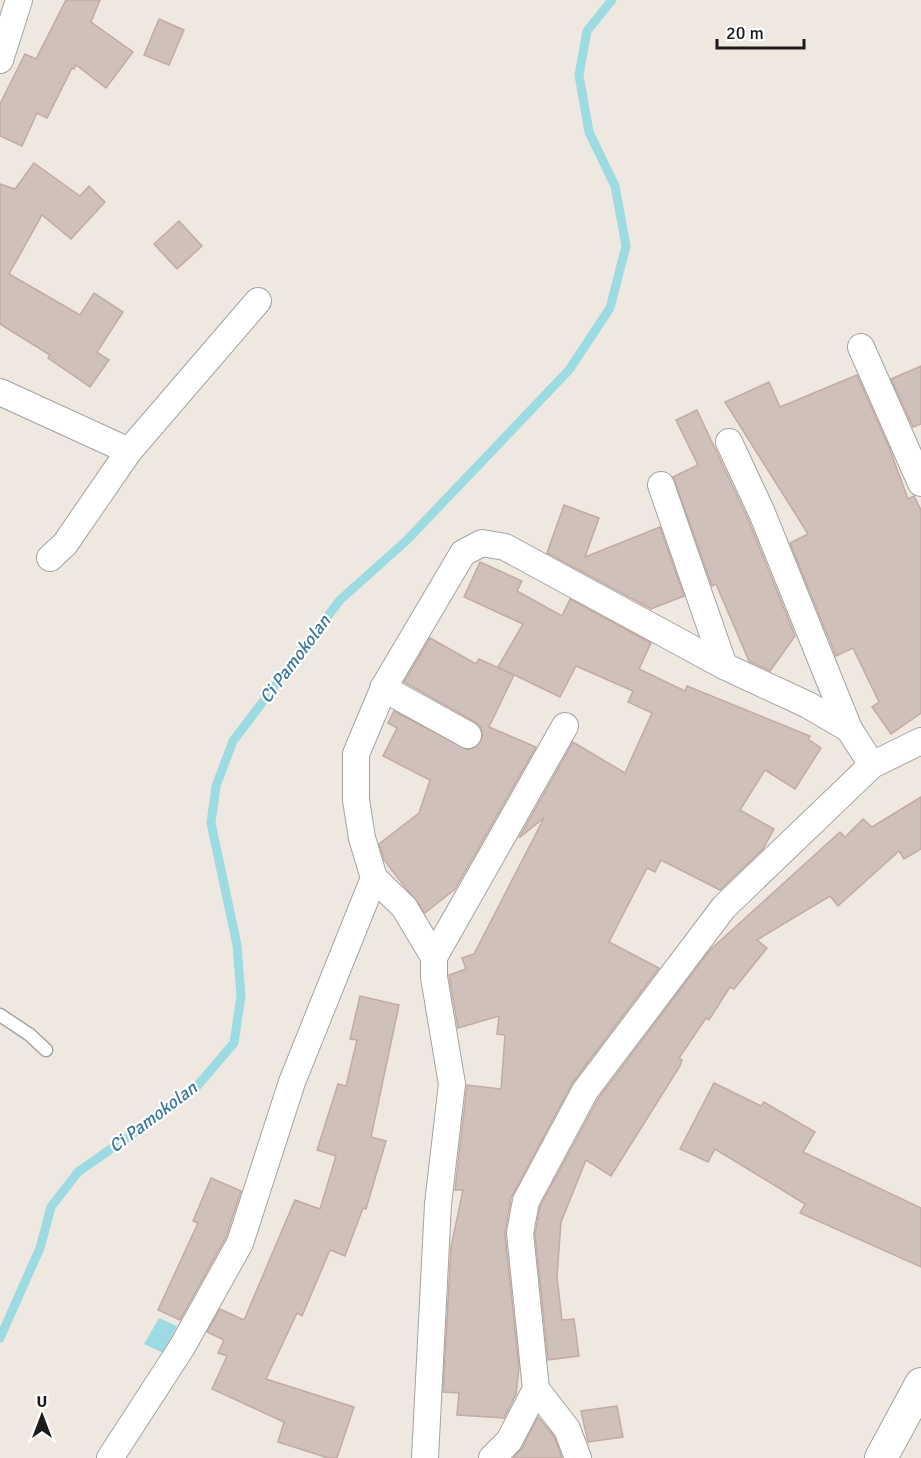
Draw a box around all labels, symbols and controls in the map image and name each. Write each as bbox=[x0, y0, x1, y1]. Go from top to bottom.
scale bar bbox=[717, 12, 804, 50]
text: 20 m bbox=[726, 22, 764, 44]
water label: Ci Pamokolan bbox=[255, 610, 336, 707]
water label: Ci Pamokolan bbox=[105, 1076, 202, 1157]
north arrow bbox=[12, 1386, 72, 1446]
text: U bbox=[37, 1392, 47, 1412]

